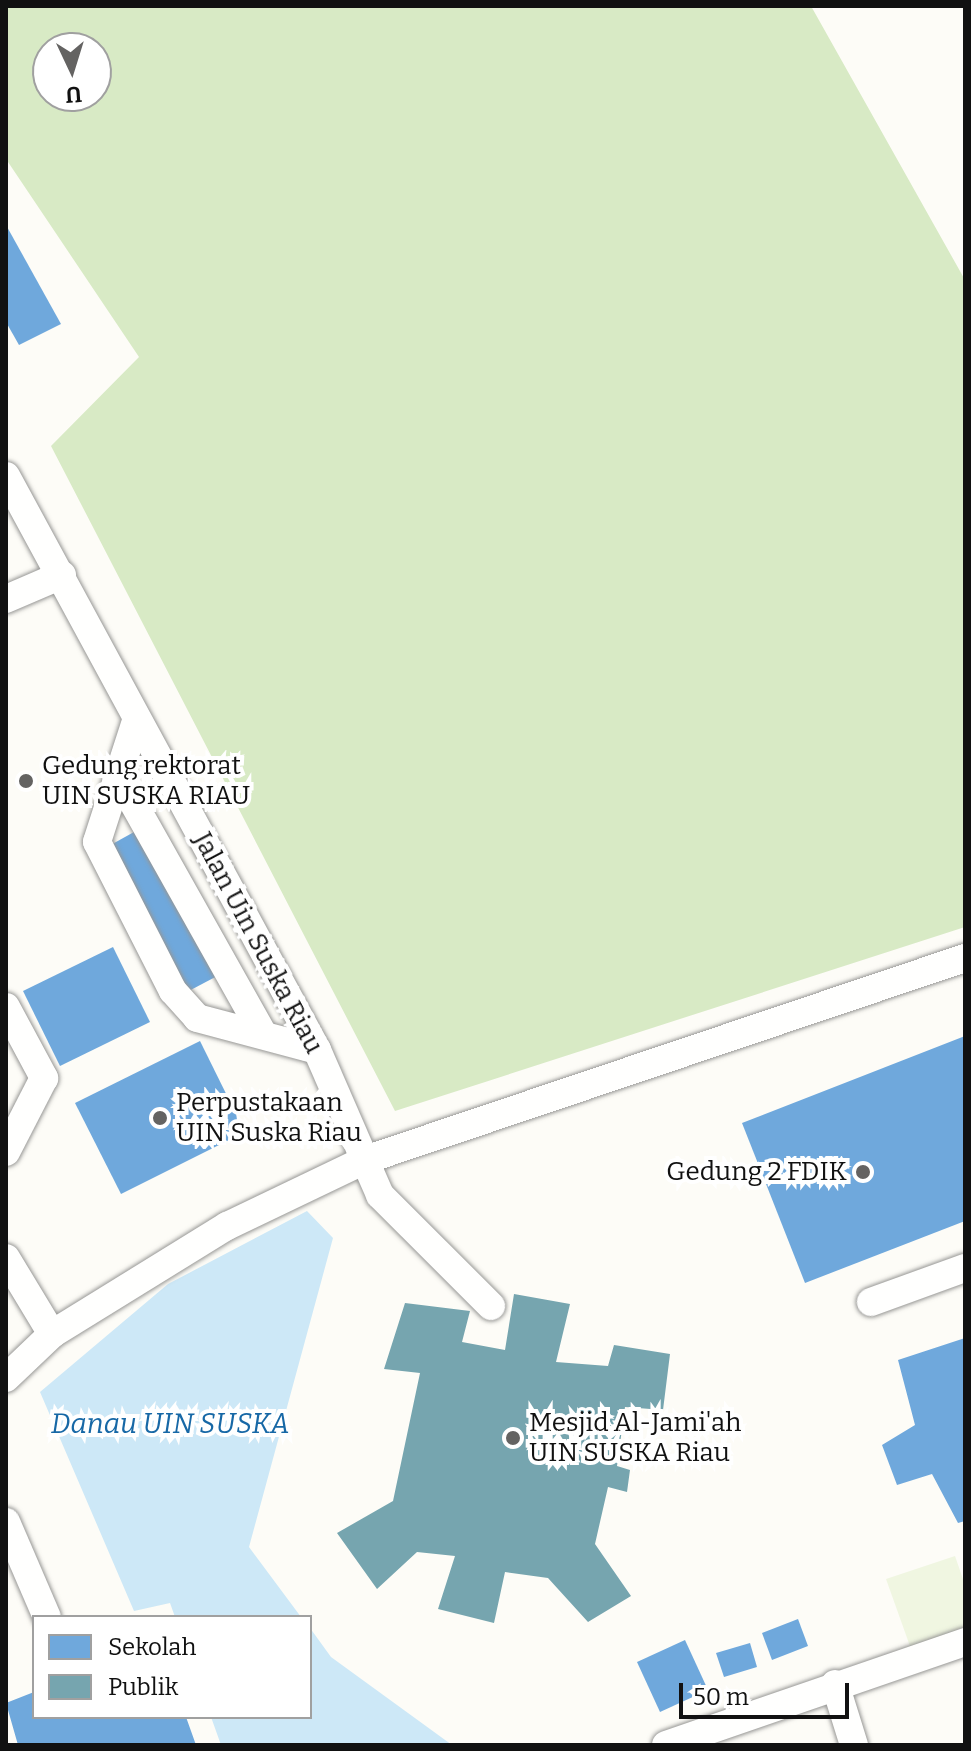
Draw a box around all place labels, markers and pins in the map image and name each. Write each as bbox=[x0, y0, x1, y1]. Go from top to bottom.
place label: Gedung rektorat UIN SUSKA RIAU bbox=[42, 750, 250, 812]
marker: Gedung rektorat UIN SUSKA RIAU bbox=[17, 772, 35, 790]
place label: Perpustakaan UIN Suska Riau bbox=[176, 1087, 362, 1148]
marker: Perpustakaan UIN Suska Riau bbox=[151, 1109, 169, 1127]
place label: Gedung 2 FDIK bbox=[666, 1156, 847, 1188]
marker: Gedung 2 FDIK bbox=[854, 1163, 872, 1181]
place label: Mesjid Al-Jami'ah UIN SUSKA Riau bbox=[529, 1407, 741, 1468]
marker: Mesjid Al-Jami'ah UIN SUSKA Riau bbox=[504, 1429, 522, 1447]

